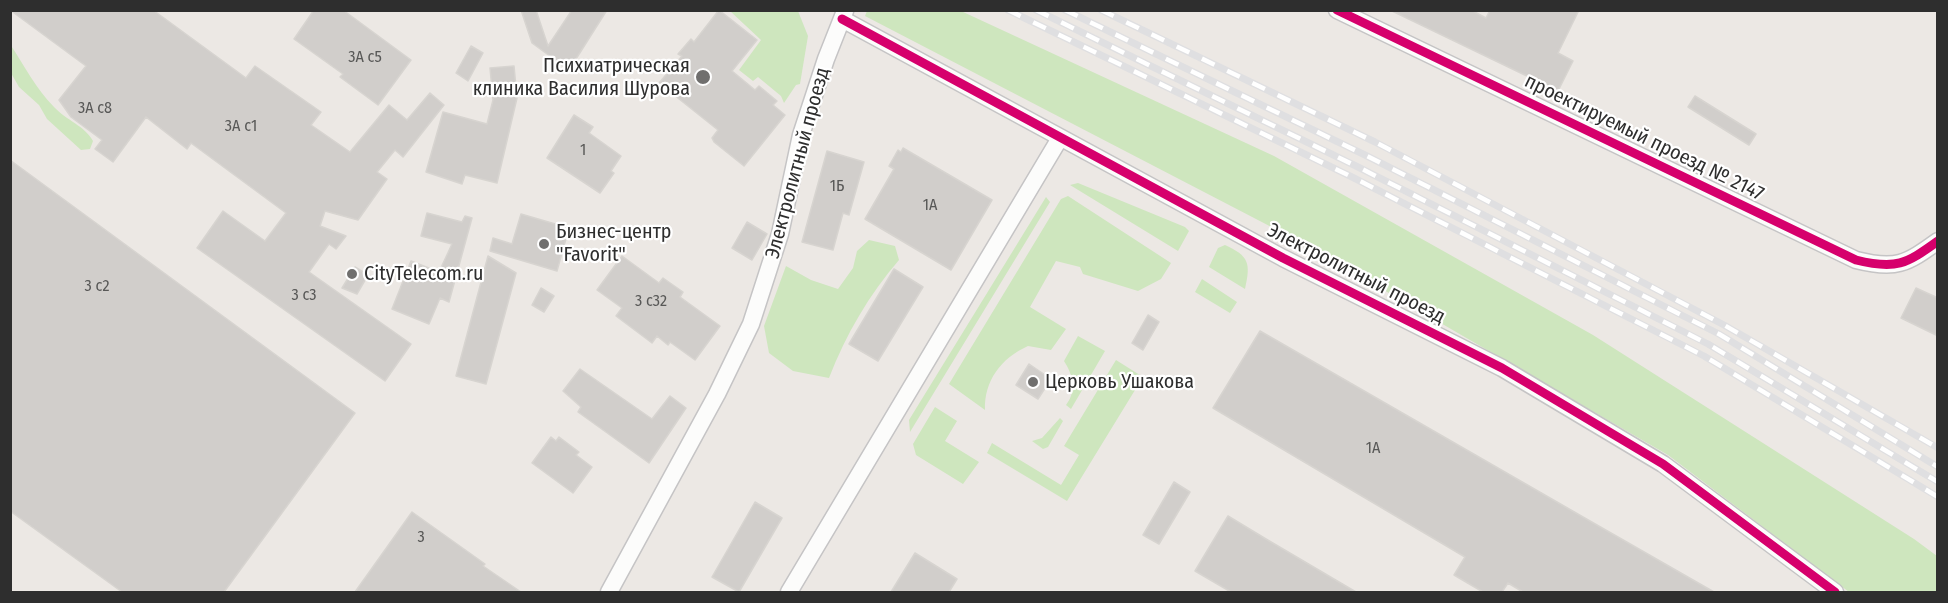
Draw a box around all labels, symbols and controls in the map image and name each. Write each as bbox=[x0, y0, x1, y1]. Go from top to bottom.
house number: 3А с5 bbox=[348, 48, 382, 68]
place label: Психиатрическая клиника Василия Шурова bbox=[473, 54, 690, 101]
street label: Электролитный проезд bbox=[761, 65, 835, 261]
marker: Психиатрическая клиника Василия Шурова bbox=[694, 68, 712, 86]
street label: проектируемый проезд № 2147 bbox=[1521, 70, 1767, 206]
house number: 3А с8 bbox=[78, 99, 112, 119]
house number: 3А с1 bbox=[225, 117, 257, 137]
house number: 1 bbox=[580, 141, 586, 161]
house number: 1Б bbox=[830, 177, 844, 197]
house number: 1А bbox=[923, 196, 937, 216]
street label: Электролитный проезд bbox=[1263, 219, 1449, 329]
place label: Бизнес-центр "Favorit" bbox=[556, 220, 671, 267]
marker: Бизнес-центр "Favorit" bbox=[537, 237, 551, 251]
place label: CityTelecom.ru bbox=[364, 262, 483, 286]
marker: CityTelecom.ru bbox=[345, 267, 359, 281]
house number: 3 с2 bbox=[85, 277, 109, 297]
house number: 3 с3 bbox=[291, 286, 317, 306]
house number: 3 с32 bbox=[635, 292, 667, 312]
place label: Церковь Ушакова bbox=[1045, 370, 1194, 394]
marker: Церковь Ушакова bbox=[1026, 375, 1040, 389]
house number: 1А bbox=[1366, 439, 1380, 459]
house number: 3 bbox=[417, 528, 425, 548]

